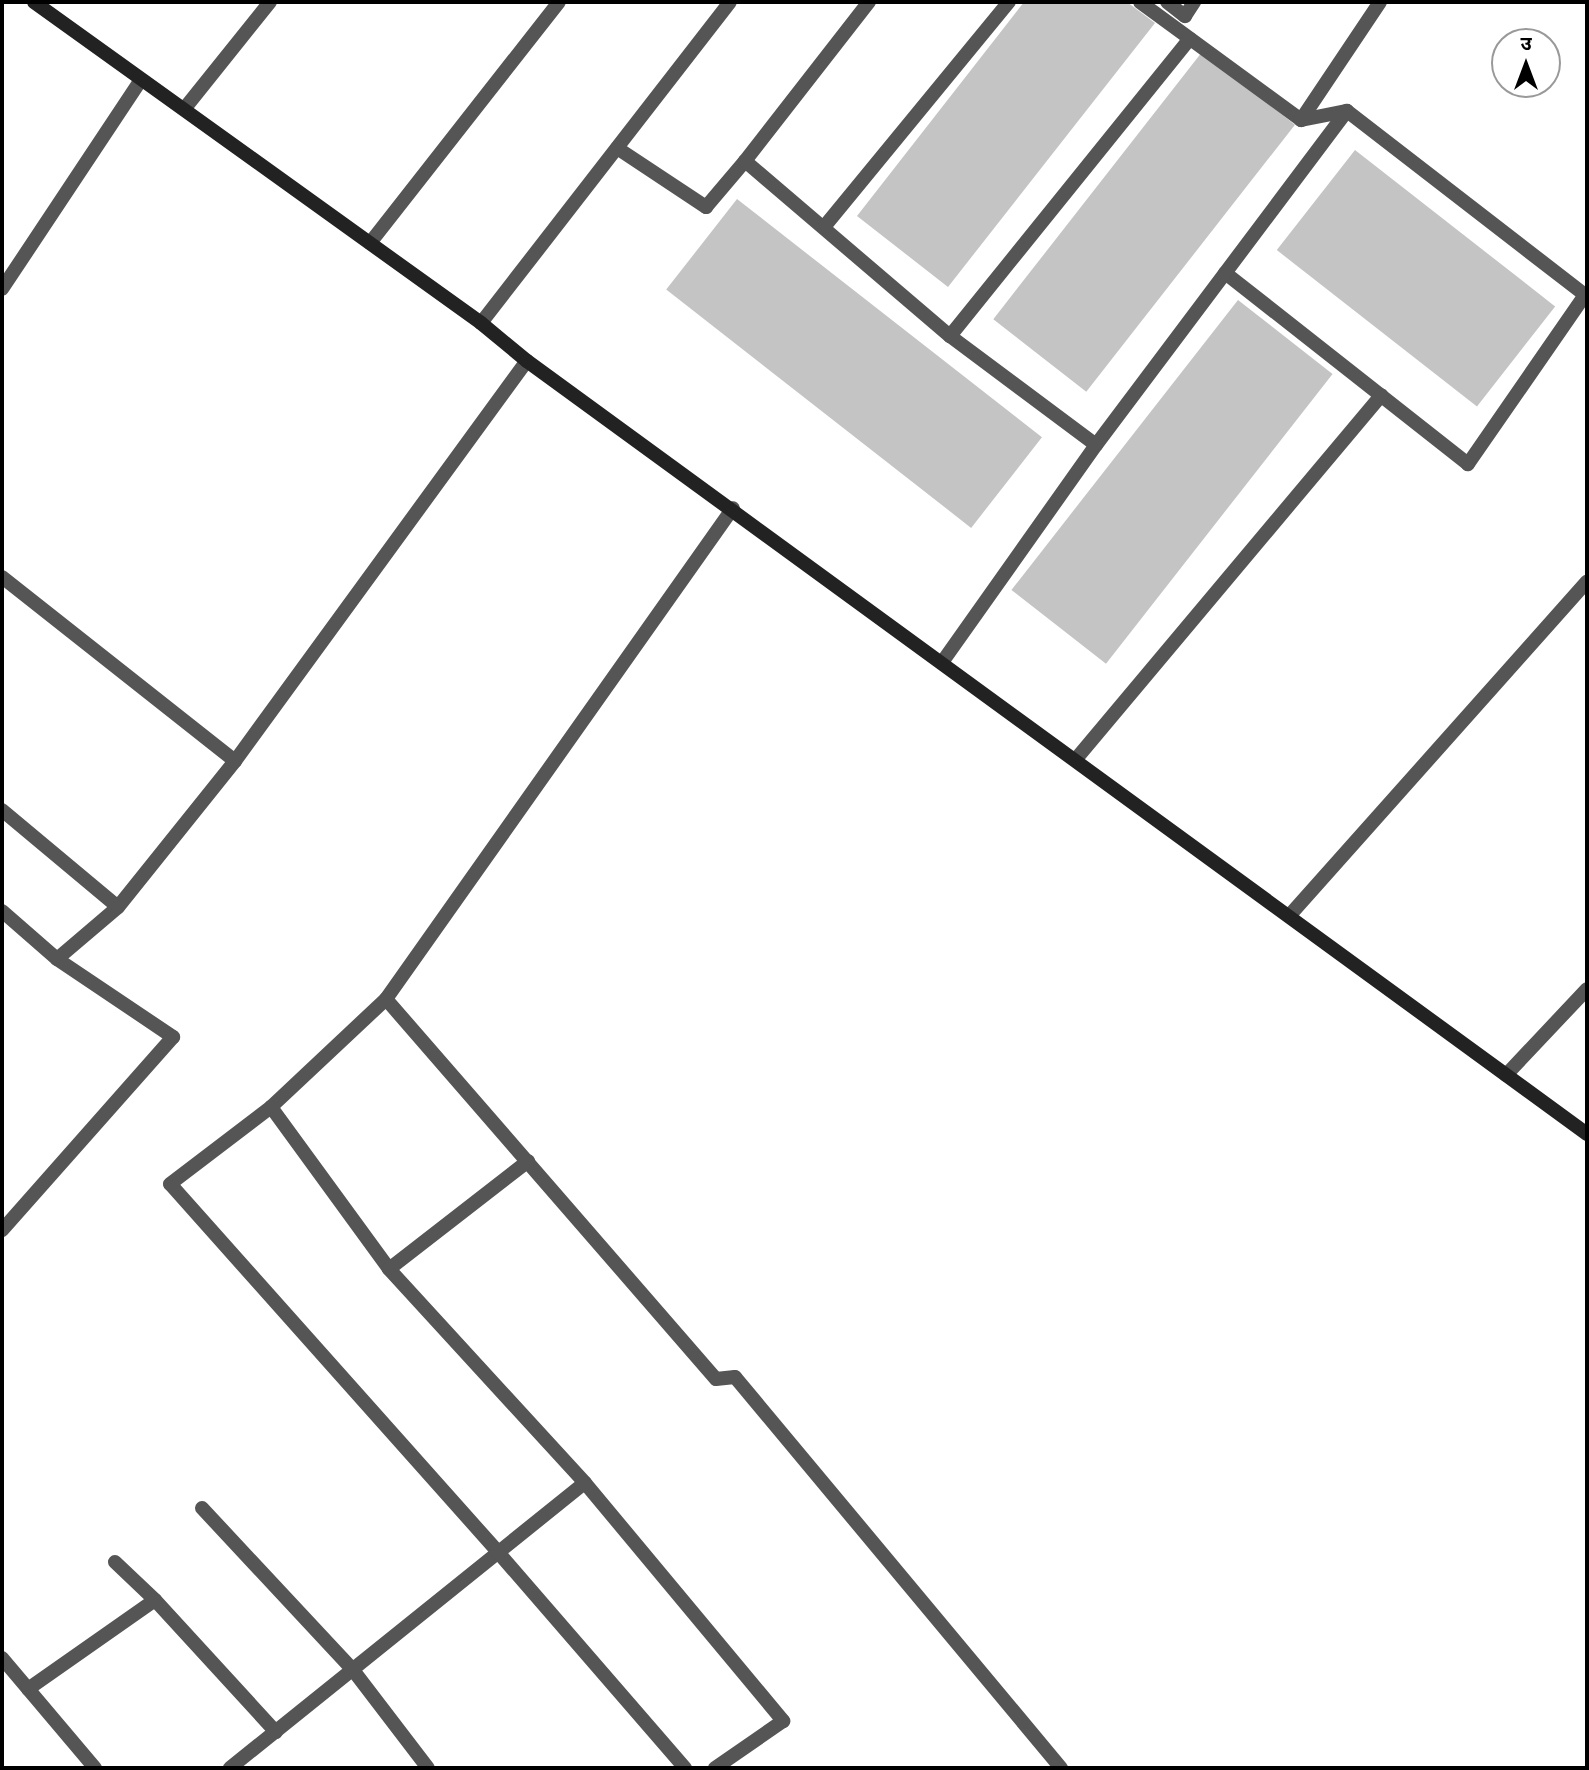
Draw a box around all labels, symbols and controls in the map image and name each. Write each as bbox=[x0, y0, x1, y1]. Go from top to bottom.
north arrow bbox=[1491, 28, 1561, 98]
text: उ bbox=[1520, 32, 1532, 55]

